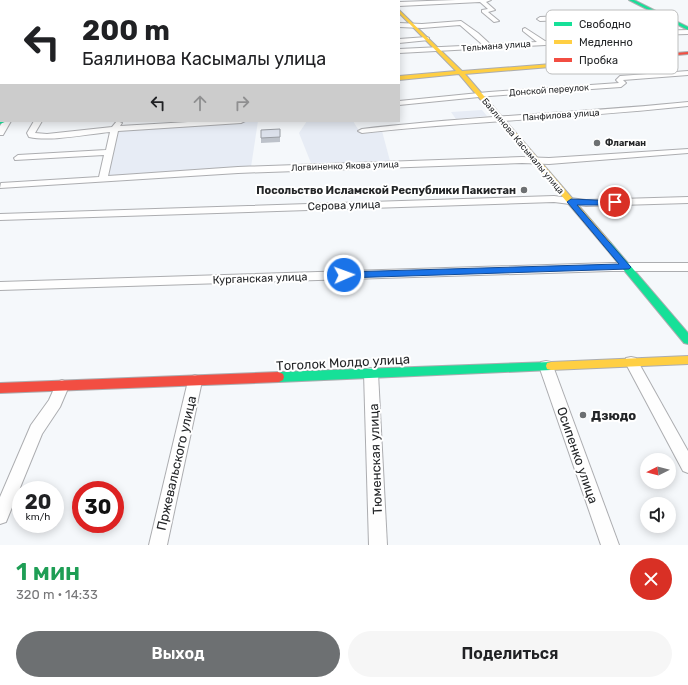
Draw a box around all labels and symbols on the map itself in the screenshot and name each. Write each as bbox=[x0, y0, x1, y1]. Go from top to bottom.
legend bbox=[546, 10, 678, 74]
text: Свободно bbox=[579, 18, 631, 31]
text: Медленно bbox=[579, 36, 633, 49]
street label: Тельмана улица bbox=[461, 39, 531, 53]
text: Пробка bbox=[579, 54, 618, 67]
street label: Донской переулок bbox=[509, 82, 589, 98]
street label: Баялинова Касымалы улица bbox=[480, 96, 566, 196]
street label: Панфилова улица bbox=[522, 107, 600, 123]
marker: Флагман bbox=[592, 138, 602, 148]
place label: Флагман bbox=[605, 138, 646, 148]
street label: Логвиненко Якова улица bbox=[291, 159, 399, 173]
place label: Посольство Исламской Республики Пакистан bbox=[256, 184, 516, 197]
marker: Посольство Исламской Республики Пакистан bbox=[519, 185, 529, 195]
pin bbox=[598, 185, 632, 219]
street label: Серова улица bbox=[307, 198, 381, 213]
position arrow bbox=[323, 254, 365, 296]
street label: Курганская улица bbox=[212, 270, 308, 287]
street label: Тоголок Молдо улица bbox=[276, 352, 410, 373]
street label: Пржевальского улица bbox=[154, 394, 199, 532]
street label: Тюменская улица bbox=[366, 403, 385, 515]
street label: Осипенко улица bbox=[554, 405, 601, 506]
place label: Дзюдо bbox=[591, 408, 636, 423]
marker: Дзюдо bbox=[578, 410, 588, 420]
north arrow bbox=[640, 453, 676, 489]
speed limit sign: 30 bbox=[72, 481, 124, 533]

